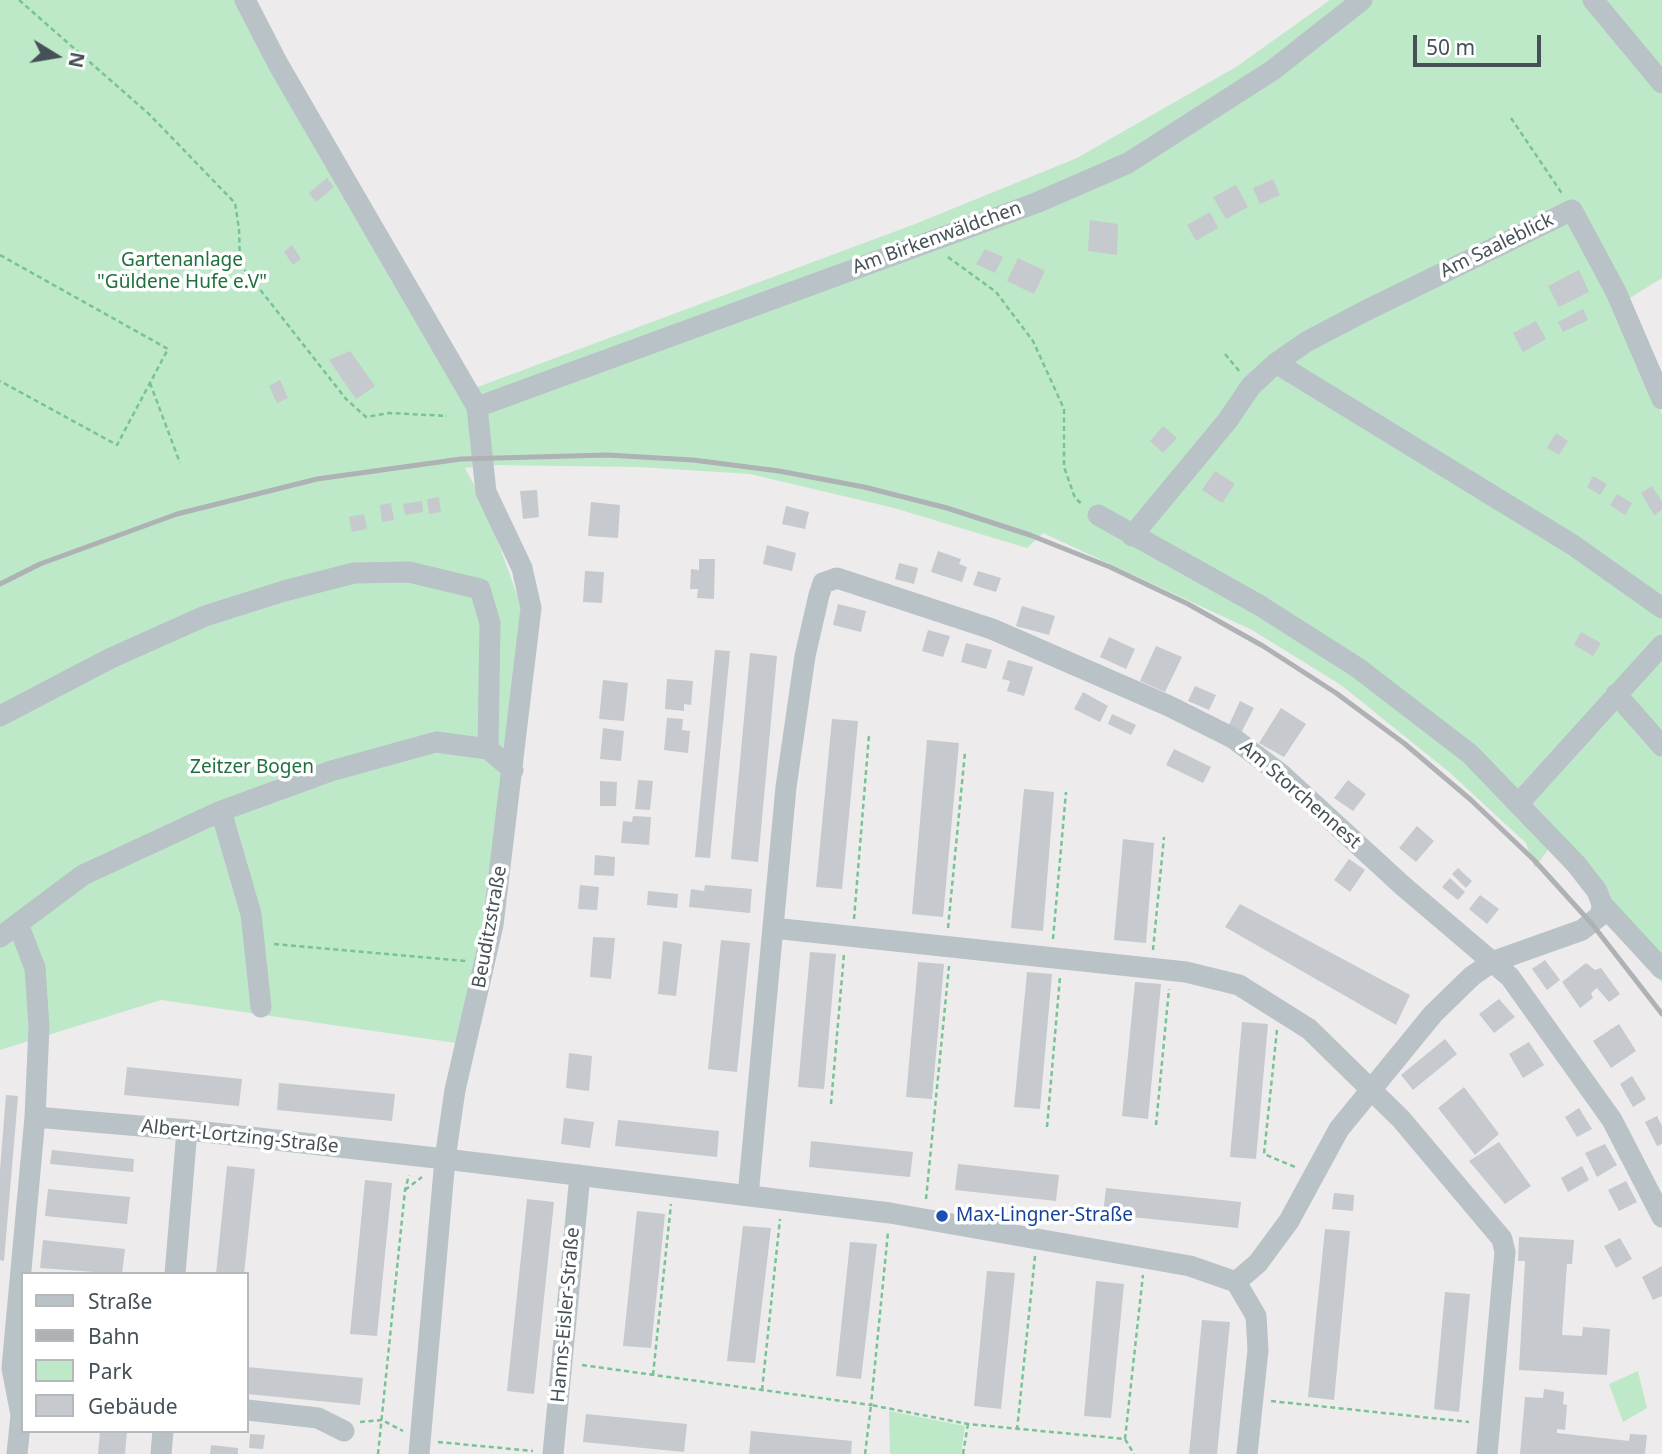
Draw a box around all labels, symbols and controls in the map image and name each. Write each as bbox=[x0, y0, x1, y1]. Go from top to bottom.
north arrow bbox=[21, 21, 91, 91]
scale bar bbox=[1417, 21, 1545, 65]
text: 50 m bbox=[1426, 33, 1475, 61]
text: N bbox=[62, 50, 91, 70]
street label: Am Birkenwäldchen bbox=[849, 197, 1025, 279]
street label: Am Saaleblick bbox=[1437, 209, 1557, 283]
park label: Gartenanlage "Güldene Hufe e.V" bbox=[97, 250, 267, 294]
street label: Am Storchennest bbox=[1235, 736, 1365, 854]
park label: Zeitzer Bogen bbox=[190, 757, 314, 779]
street label: Beuditzstraße bbox=[468, 864, 512, 990]
street label: Albert-Lortzing-Straße bbox=[140, 1115, 340, 1159]
place label: Max-Lingner-Straße bbox=[956, 1205, 1133, 1227]
marker: Max-Lingner-Straße bbox=[934, 1208, 950, 1224]
street label: Hanns-Eisler-Straße bbox=[547, 1226, 585, 1404]
legend bbox=[21, 1272, 248, 1433]
text: Straße bbox=[88, 1287, 152, 1315]
text: Bahn bbox=[88, 1322, 139, 1350]
text: Park bbox=[88, 1357, 132, 1385]
text: Gebäude bbox=[88, 1392, 178, 1420]

